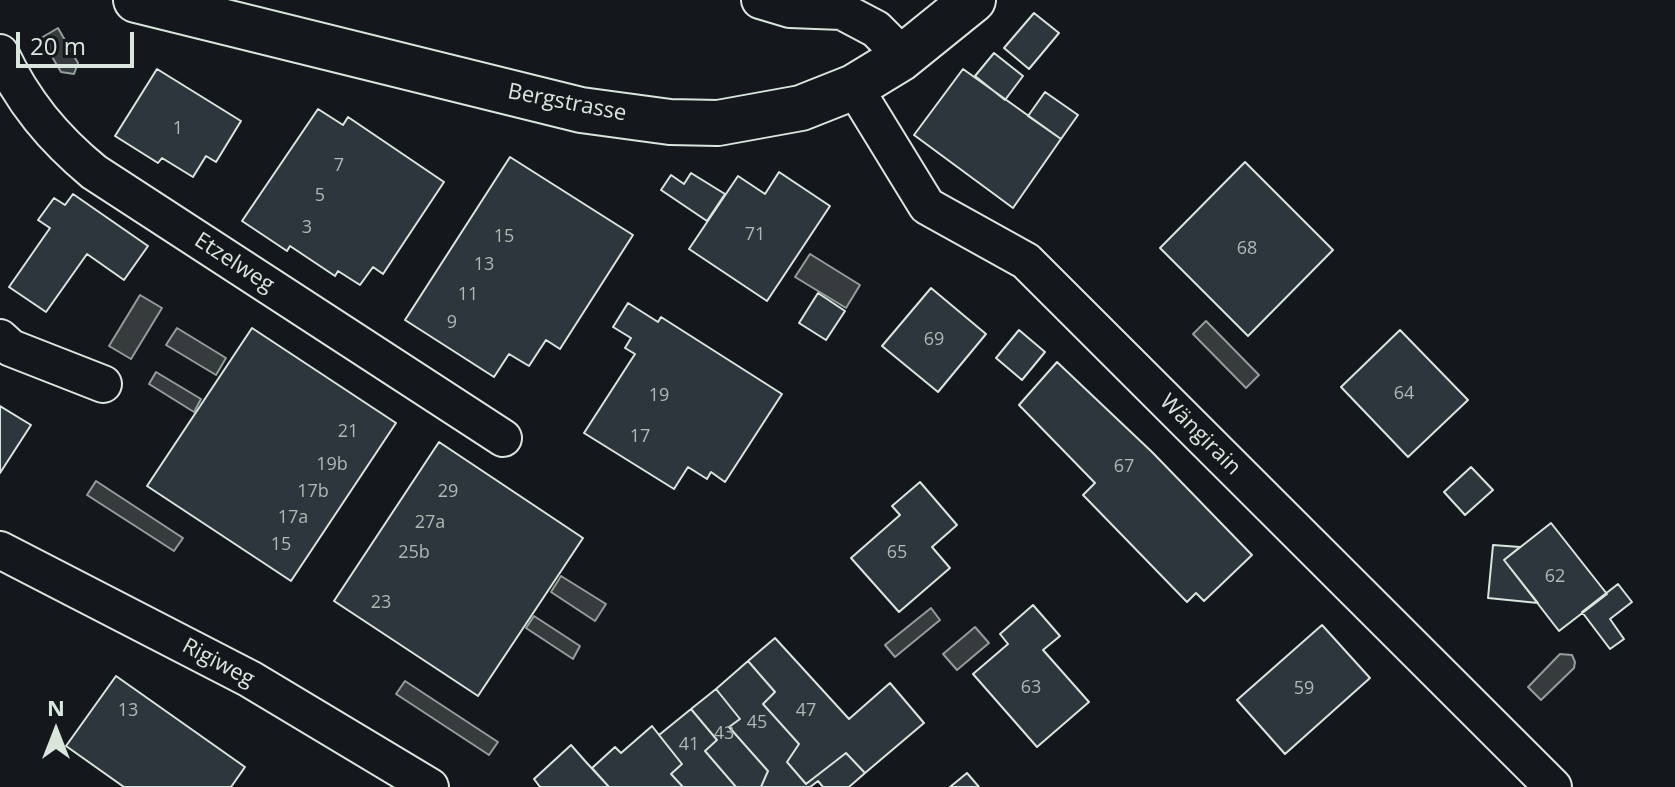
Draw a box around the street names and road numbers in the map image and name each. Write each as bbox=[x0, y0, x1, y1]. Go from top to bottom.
street label: Bergstrasse bbox=[505, 79, 629, 127]
street label: Etzelweg bbox=[189, 228, 279, 298]
street label: Wängirain bbox=[1154, 389, 1246, 481]
street label: Rigiweg bbox=[177, 633, 259, 693]

